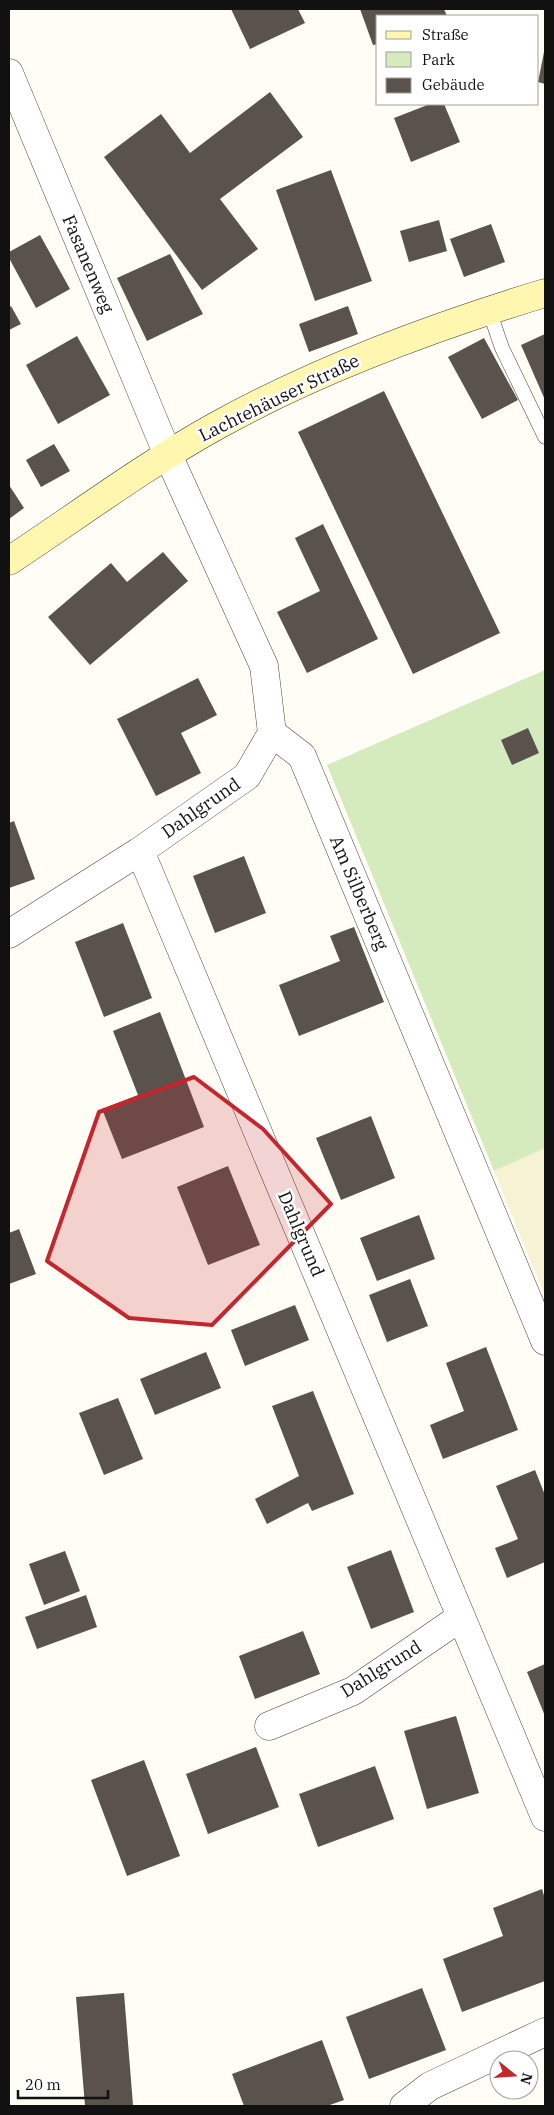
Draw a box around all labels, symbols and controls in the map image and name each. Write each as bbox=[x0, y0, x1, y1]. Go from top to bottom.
legend bbox=[376, 15, 539, 105]
text: Straße bbox=[422, 25, 469, 44]
text: Park bbox=[422, 50, 455, 69]
text: Gebäude bbox=[422, 75, 485, 94]
street label: Fasanenweg bbox=[57, 211, 120, 317]
street label: Lachtehäuser Straße bbox=[195, 349, 363, 446]
street label: Dahlgrund bbox=[157, 772, 245, 843]
street label: Am Silberberg bbox=[325, 832, 394, 954]
street label: Dahlgrund bbox=[273, 1187, 330, 1280]
street label: Dahlgrund bbox=[336, 1635, 425, 1702]
north arrow bbox=[489, 2050, 539, 2100]
scale bar bbox=[18, 2068, 108, 2100]
text: N bbox=[516, 2071, 537, 2087]
text: 20 m bbox=[25, 2075, 61, 2094]

